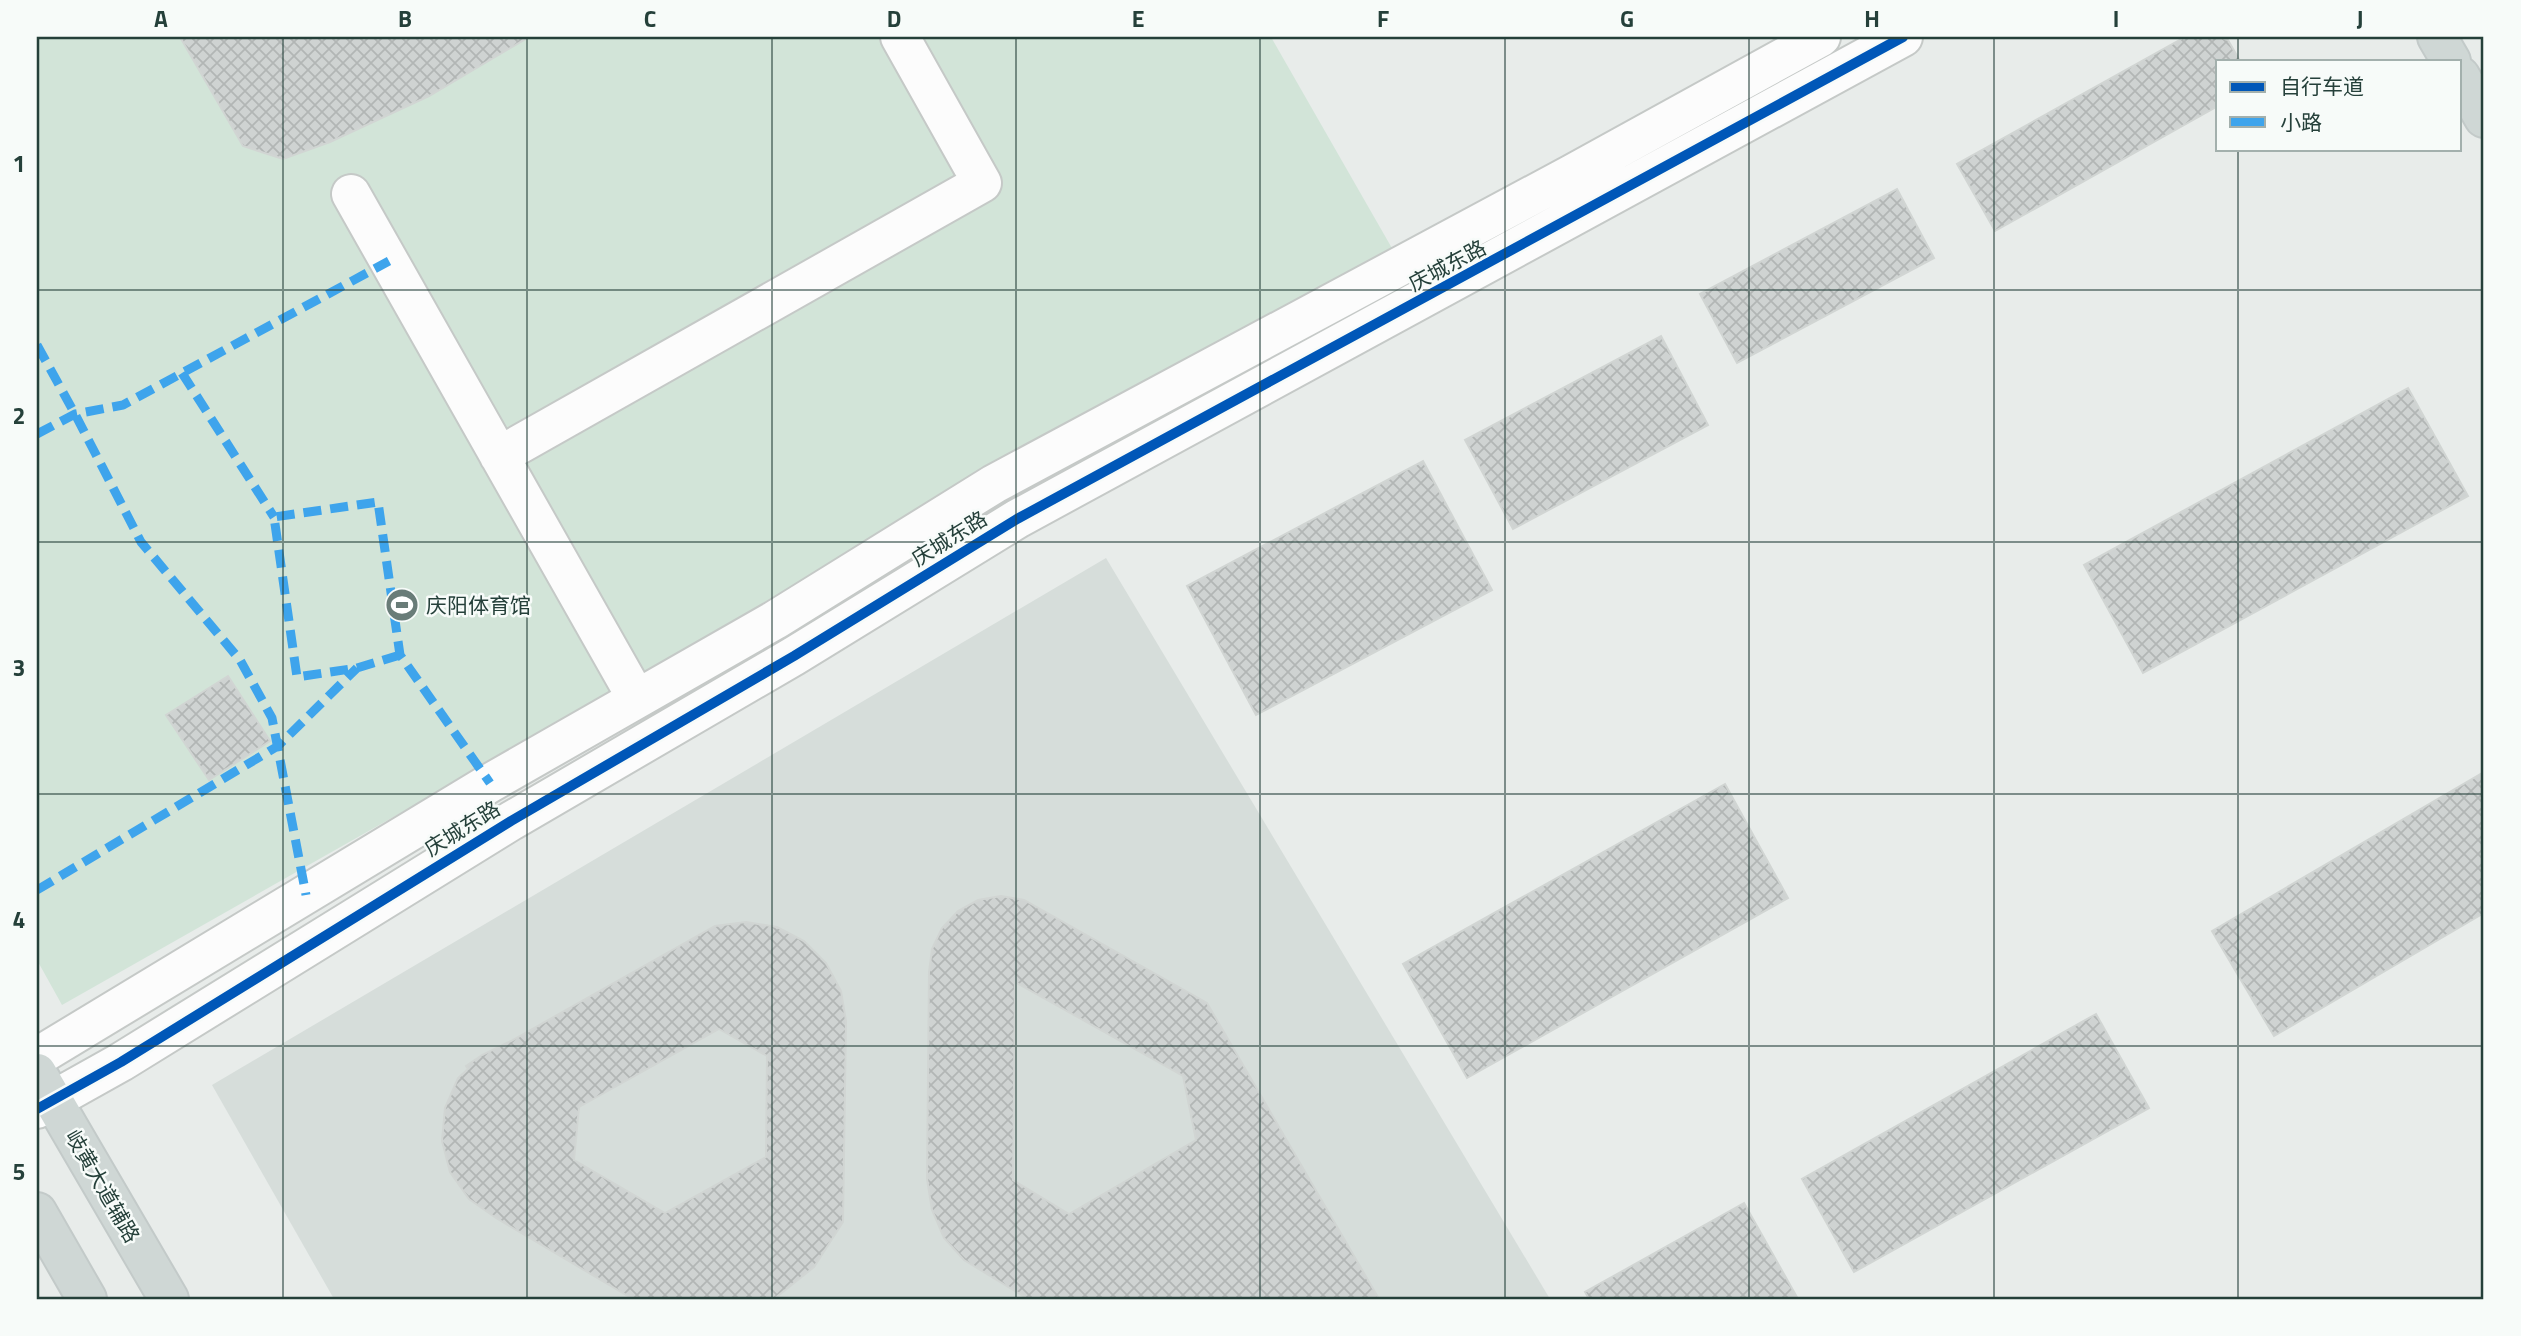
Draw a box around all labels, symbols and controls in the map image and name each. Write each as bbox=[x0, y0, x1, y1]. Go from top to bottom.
text: A bbox=[154, 1, 168, 36]
text: B bbox=[398, 1, 412, 36]
text: C bbox=[644, 1, 656, 36]
text: D bbox=[887, 1, 901, 36]
text: E bbox=[1132, 1, 1144, 36]
text: F bbox=[1377, 1, 1389, 36]
text: G bbox=[1620, 1, 1634, 36]
text: H bbox=[1864, 1, 1880, 36]
text: I bbox=[2113, 1, 2119, 36]
text: J bbox=[2357, 1, 2363, 36]
legend bbox=[2216, 60, 2462, 150]
text: 自行车道 bbox=[2280, 70, 2364, 102]
text: 小路 bbox=[2280, 106, 2322, 138]
text: 1 bbox=[13, 146, 25, 181]
street label: 庆城东路 bbox=[1402, 231, 1492, 299]
text: 2 bbox=[13, 398, 25, 433]
street label: 庆城东路 bbox=[905, 502, 993, 574]
sports icon: 庆阳体育馆 bbox=[383, 586, 421, 624]
place label: 庆阳体育馆 bbox=[426, 589, 531, 621]
text: 3 bbox=[13, 650, 25, 685]
street label: 庆城东路 bbox=[418, 792, 506, 864]
text: 4 bbox=[13, 902, 25, 937]
street label: 岐黄大道辅路 bbox=[58, 1123, 148, 1249]
text: 5 bbox=[13, 1154, 25, 1189]

